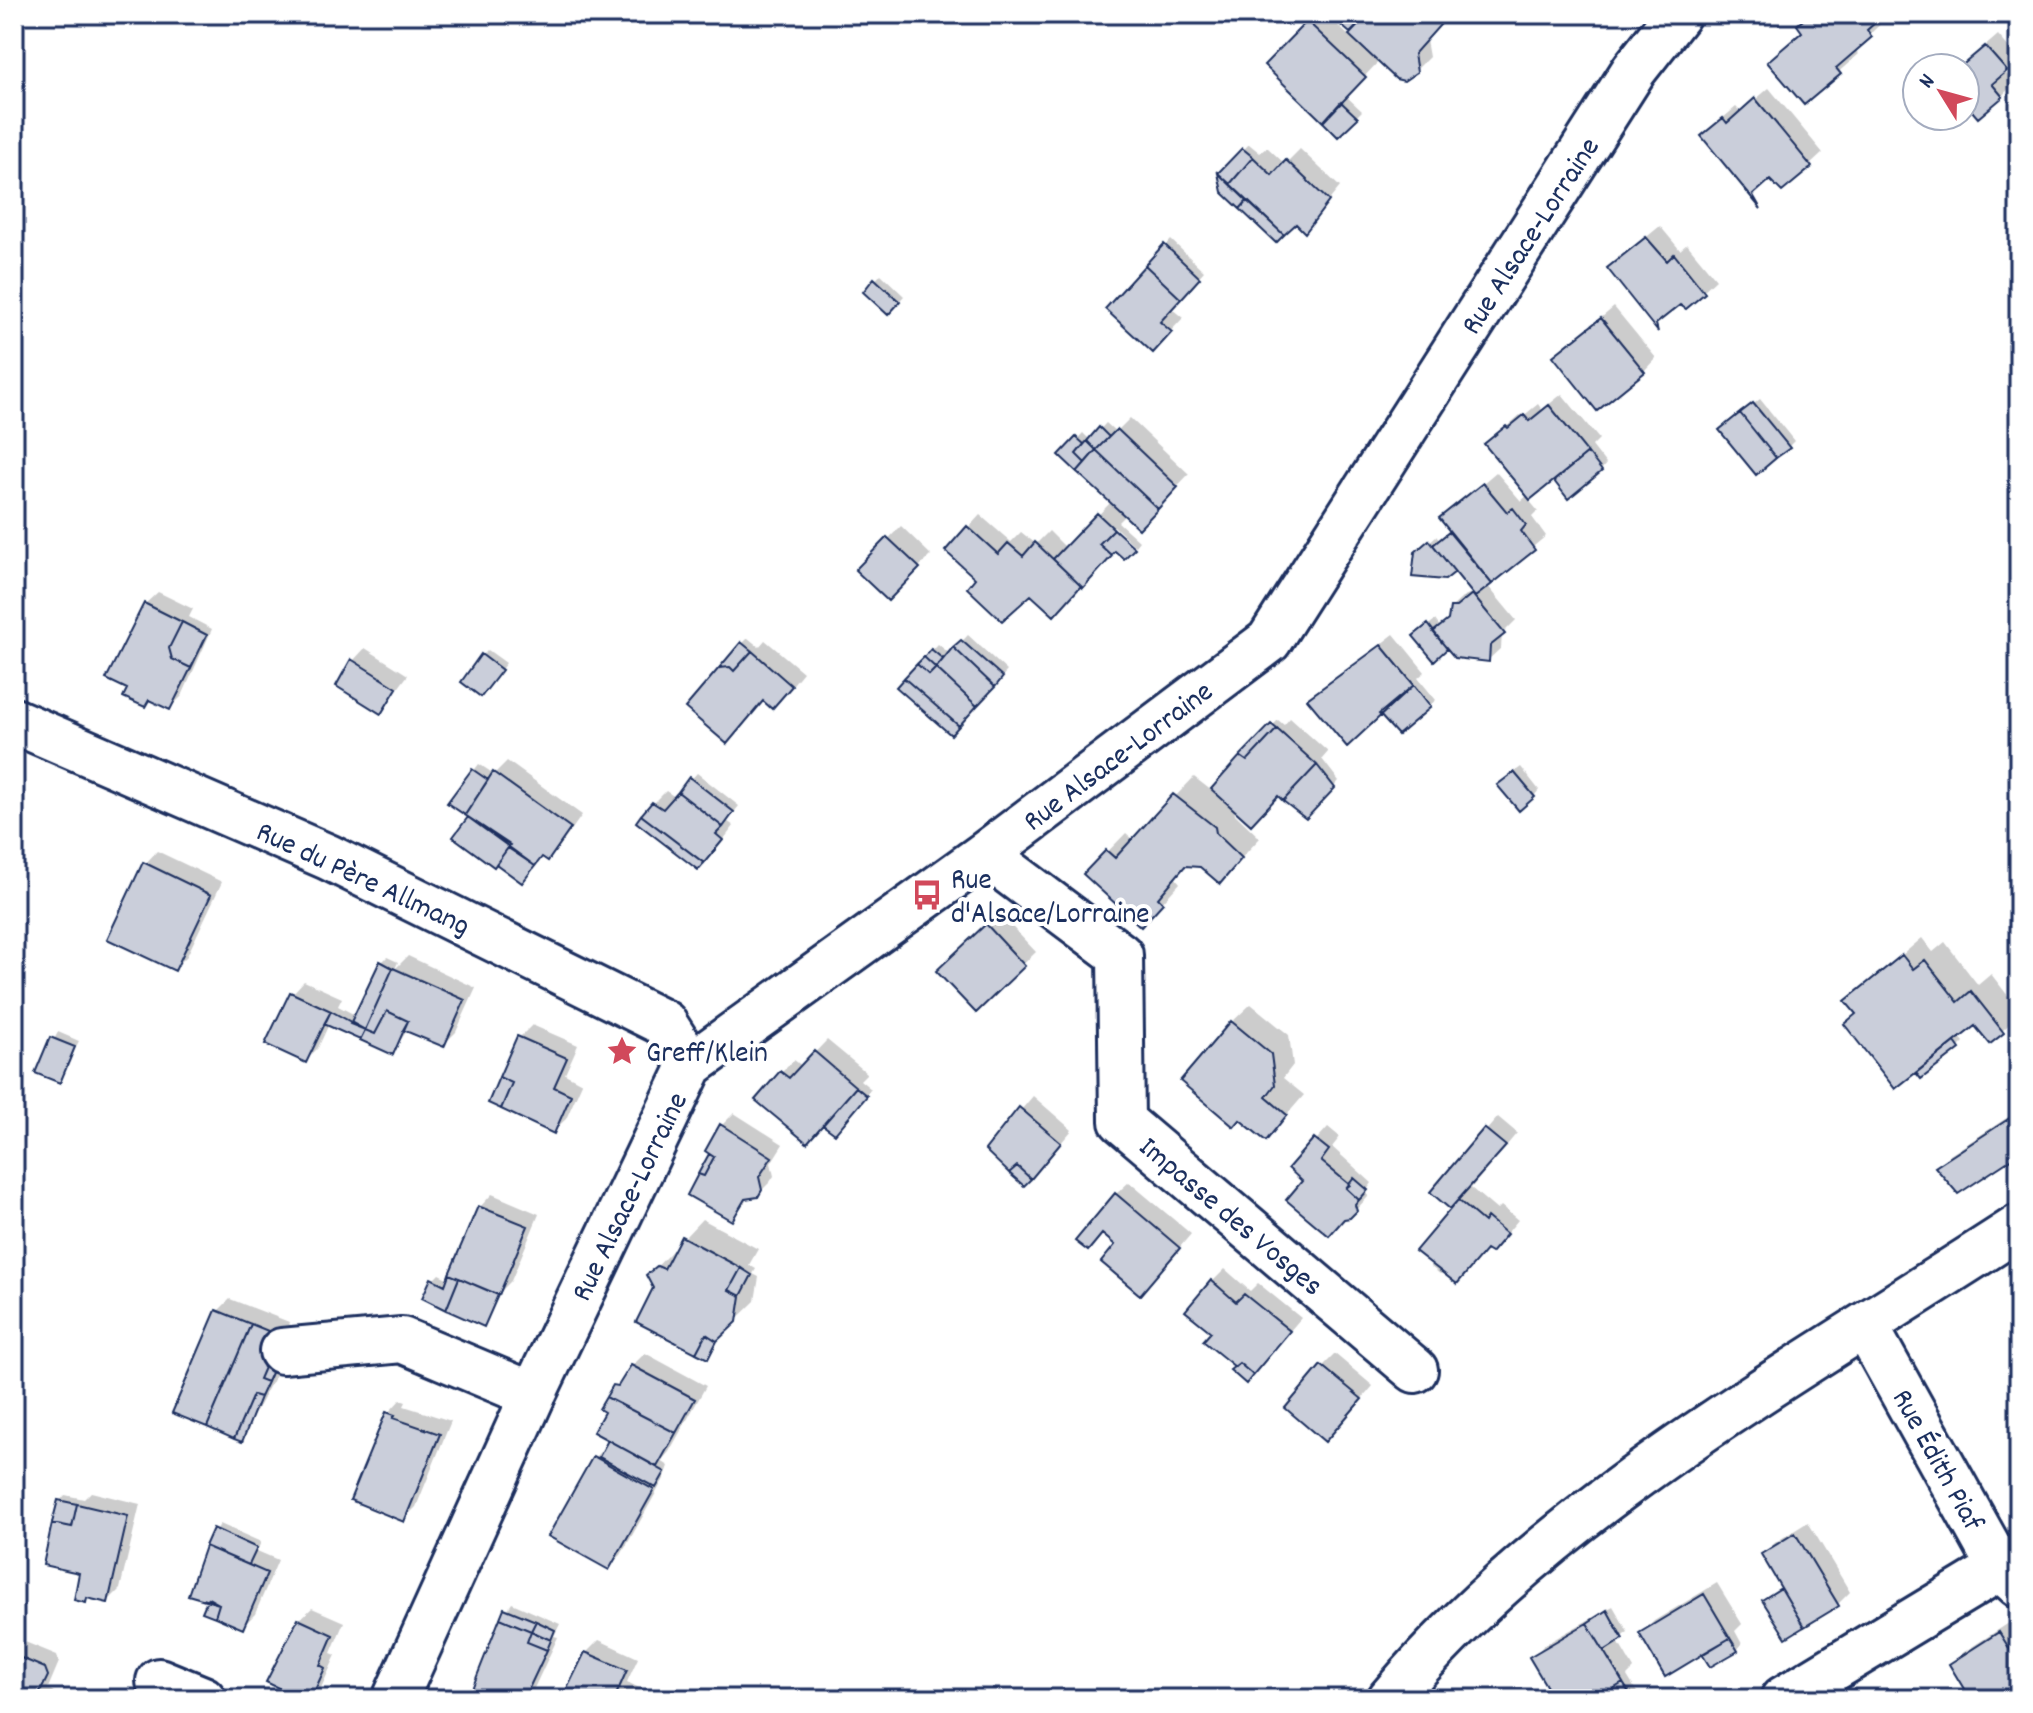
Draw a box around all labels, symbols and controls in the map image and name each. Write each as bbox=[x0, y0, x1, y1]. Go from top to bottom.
north arrow bbox=[1901, 52, 1981, 132]
text: N bbox=[1912, 68, 1944, 96]
street label: Rue Alsace-Lorraine bbox=[1453, 130, 1613, 345]
street label: Rue Alsace-Lorraine bbox=[1016, 673, 1224, 844]
street label: Rue du Père Allmang bbox=[248, 813, 476, 949]
place label: Rue d'Alsace/Lorraine bbox=[951, 861, 1150, 938]
bus stop icon: Rue d'Alsace/Lorraine bbox=[910, 878, 944, 912]
place icon: Greff/Klein bbox=[605, 1034, 639, 1068]
place label: Greff/Klein bbox=[646, 1034, 768, 1077]
street label: Rue Alsace-Lorraine bbox=[563, 1086, 701, 1310]
street label: Impasse des Vosges bbox=[1127, 1128, 1331, 1309]
street label: Rue Édith Piaf bbox=[1878, 1382, 1992, 1541]

